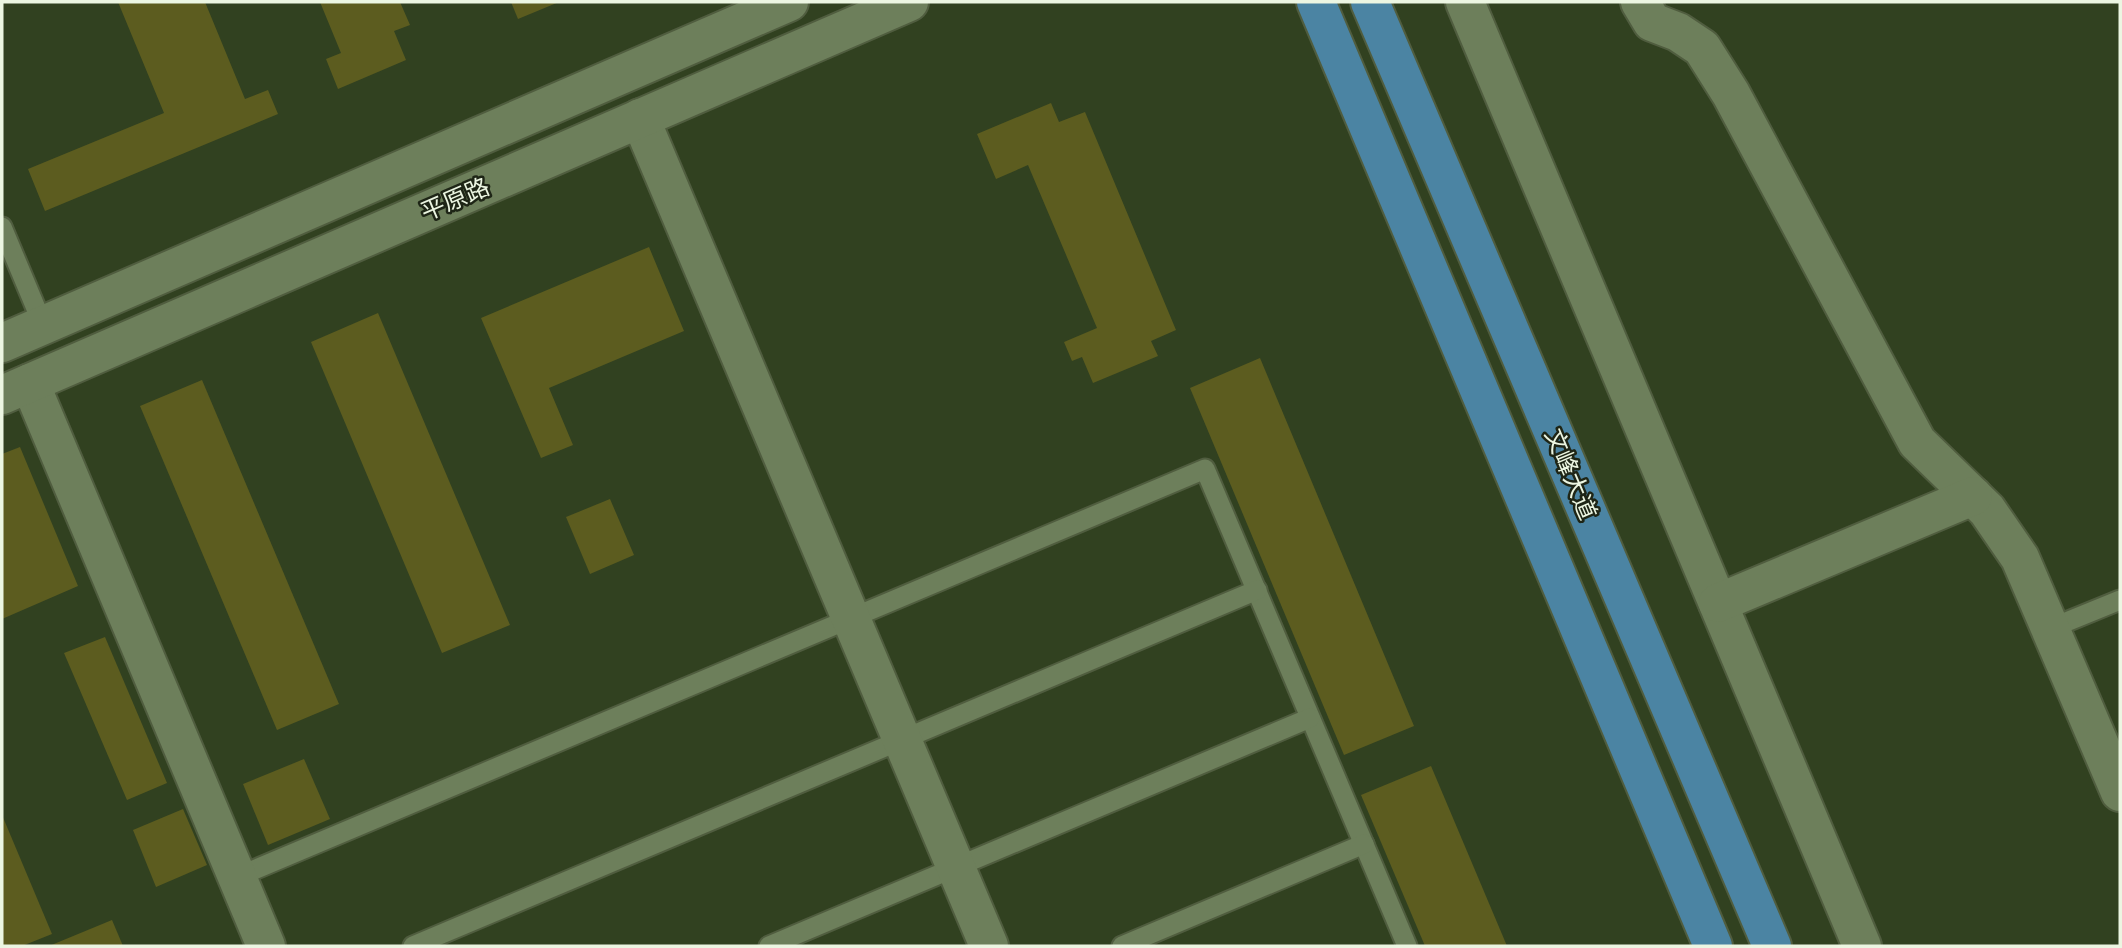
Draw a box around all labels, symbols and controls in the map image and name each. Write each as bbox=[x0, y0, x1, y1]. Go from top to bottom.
street label: 平原路 bbox=[416, 171, 494, 227]
street label: 文峰大道 bbox=[1538, 424, 1604, 524]

